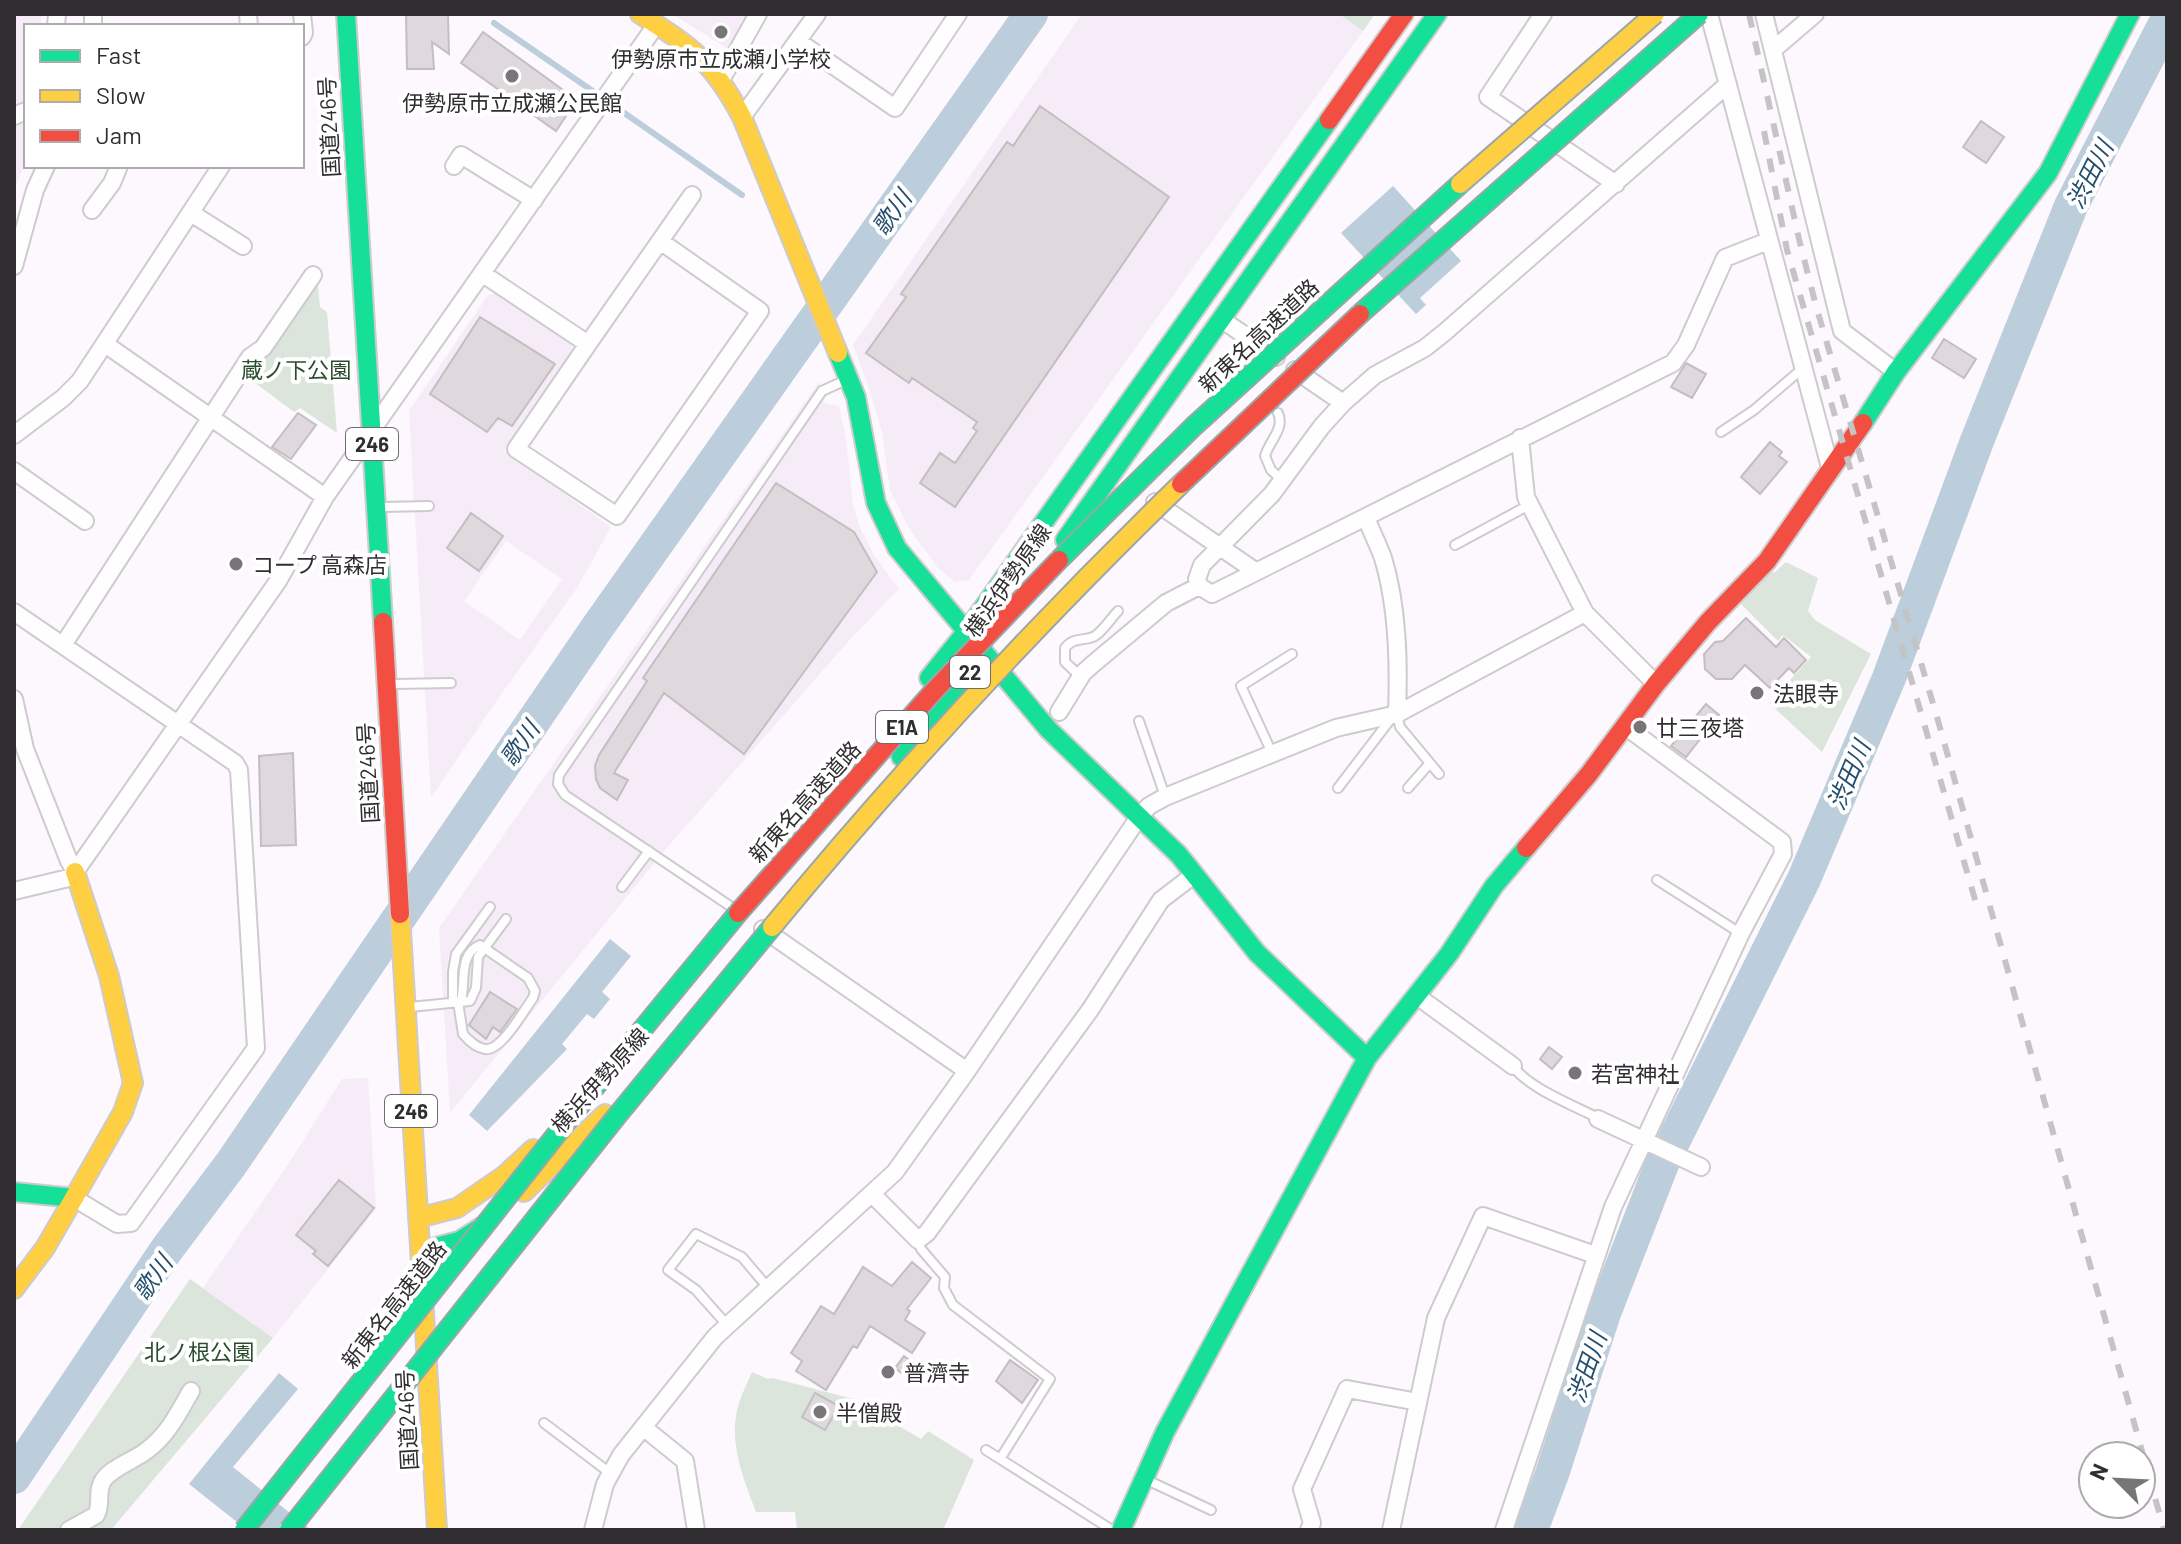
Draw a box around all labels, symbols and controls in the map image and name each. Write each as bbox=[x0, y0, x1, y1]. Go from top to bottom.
marker: 伊勢原市立成瀬小学校 bbox=[712, 23, 730, 41]
legend bbox=[24, 24, 304, 168]
text: Fast bbox=[96, 40, 141, 69]
place label: 伊勢原市立成瀬小学校 bbox=[611, 45, 831, 71]
marker: 伊勢原市立成瀬公民館 bbox=[503, 67, 521, 85]
street label: 国道246号 bbox=[312, 76, 344, 178]
text: Slow bbox=[96, 80, 145, 109]
place label: 伊勢原市立成瀬公民館 bbox=[402, 89, 622, 115]
text: Jam bbox=[96, 120, 142, 149]
water label: 渋田川 bbox=[2060, 133, 2120, 213]
water label: 歌川 bbox=[865, 182, 918, 240]
street label: 新東名高速道路 bbox=[1193, 273, 1323, 397]
park label: 蔵ノ下公園 bbox=[241, 356, 351, 382]
road number: 246 bbox=[346, 428, 398, 460]
street label: 横浜伊勢原線 bbox=[958, 518, 1056, 642]
place label: コープ 高森店 bbox=[252, 551, 387, 577]
marker: コープ 高森店 bbox=[227, 555, 245, 573]
road number: 22 bbox=[950, 656, 990, 688]
place label: 法眼寺 bbox=[1773, 680, 1839, 706]
marker: 法眼寺 bbox=[1748, 684, 1766, 702]
road number: E1A bbox=[876, 711, 928, 743]
water label: 歌川 bbox=[493, 713, 546, 771]
place label: 廿三夜塔 bbox=[1656, 714, 1744, 740]
marker: 廿三夜塔 bbox=[1631, 718, 1649, 736]
street label: 国道246号 bbox=[351, 722, 383, 824]
water label: 渋田川 bbox=[1821, 733, 1877, 814]
street label: 新東名高速道路 bbox=[743, 735, 865, 867]
street label: 横浜伊勢原線 bbox=[545, 1022, 653, 1138]
place label: 若宮神社 bbox=[1591, 1060, 1679, 1086]
marker: 若宮神社 bbox=[1566, 1064, 1584, 1082]
road number: 246 bbox=[385, 1095, 437, 1127]
street label: 新東名高速道路 bbox=[335, 1235, 451, 1373]
water label: 歌川 bbox=[126, 1247, 179, 1305]
water label: 渋田川 bbox=[1561, 1325, 1612, 1406]
park label: 北ノ根公園 bbox=[144, 1338, 254, 1364]
place label: 普濟寺 bbox=[904, 1359, 970, 1385]
marker: 普濟寺 bbox=[879, 1363, 897, 1381]
street label: 国道246号 bbox=[390, 1369, 422, 1471]
place label: 半僧殿 bbox=[836, 1399, 902, 1425]
marker: 半僧殿 bbox=[811, 1403, 829, 1421]
north arrow bbox=[2077, 1440, 2157, 1520]
text: N bbox=[2083, 1459, 2113, 1483]

